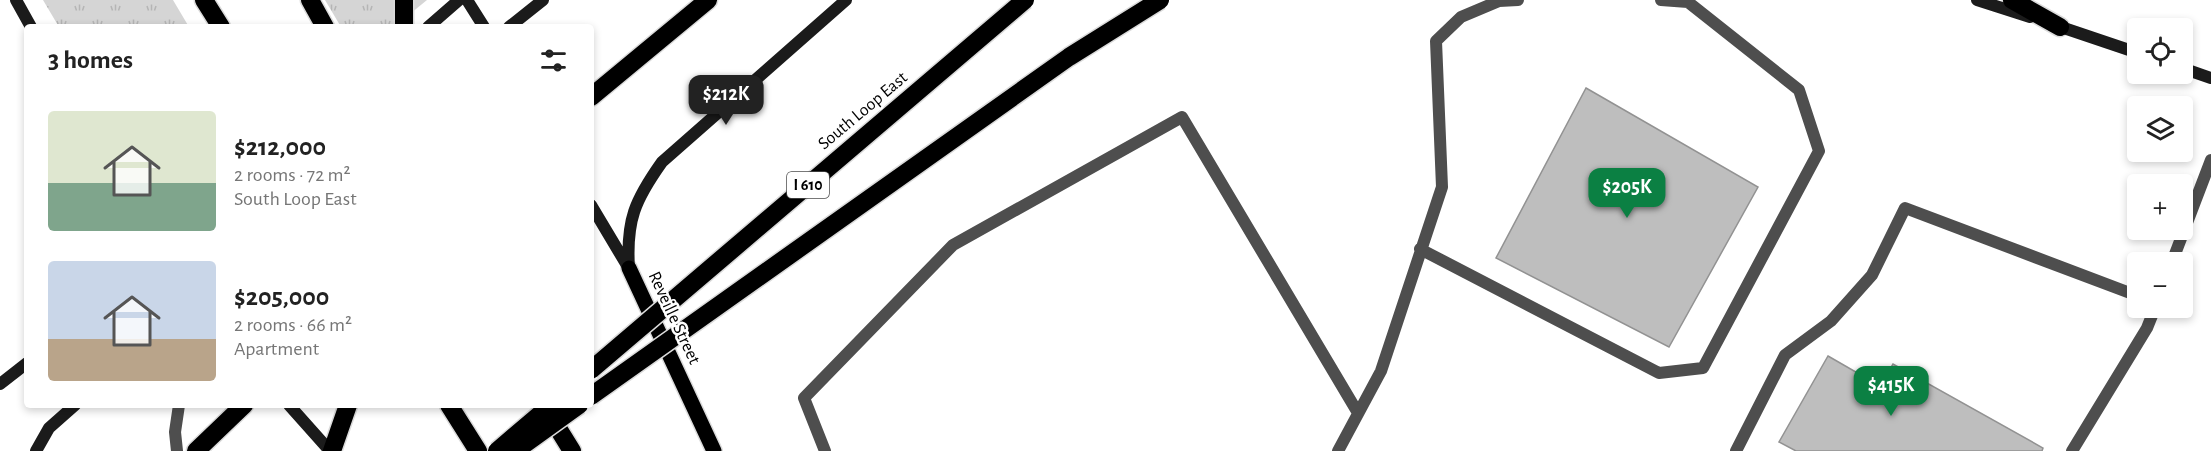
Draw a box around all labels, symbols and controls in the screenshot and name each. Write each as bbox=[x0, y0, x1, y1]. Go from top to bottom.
map controls bbox=[2127, 18, 2193, 318]
button: locate bbox=[2127, 18, 2193, 84]
icon: filters bbox=[537, 44, 570, 77]
text: 3 homes bbox=[48, 47, 133, 73]
street label: South Loop East bbox=[815, 68, 911, 153]
pin: $212K bbox=[684, 75, 768, 126]
text: $212K bbox=[703, 84, 749, 104]
button: layers bbox=[2127, 96, 2193, 162]
text: $212,000 bbox=[234, 134, 326, 160]
icon: home bbox=[96, 135, 168, 207]
text: 2 rooms · 72 m² bbox=[234, 165, 351, 185]
pin: $205K bbox=[1585, 168, 1669, 219]
road number: I 610 bbox=[787, 172, 829, 198]
button: + bbox=[2127, 174, 2193, 240]
text: $205K bbox=[1602, 177, 1652, 197]
text: South Loop East bbox=[234, 189, 357, 209]
button: − bbox=[2127, 252, 2193, 318]
street label: Reveille Street bbox=[645, 269, 703, 367]
text: $205,000 bbox=[234, 284, 329, 310]
icon: home bbox=[96, 285, 168, 357]
text: 2 rooms · 66 m² bbox=[234, 315, 352, 335]
text: Apartment bbox=[234, 339, 319, 359]
pin: $415K bbox=[1849, 366, 1933, 417]
text: $415K bbox=[1868, 375, 1914, 395]

